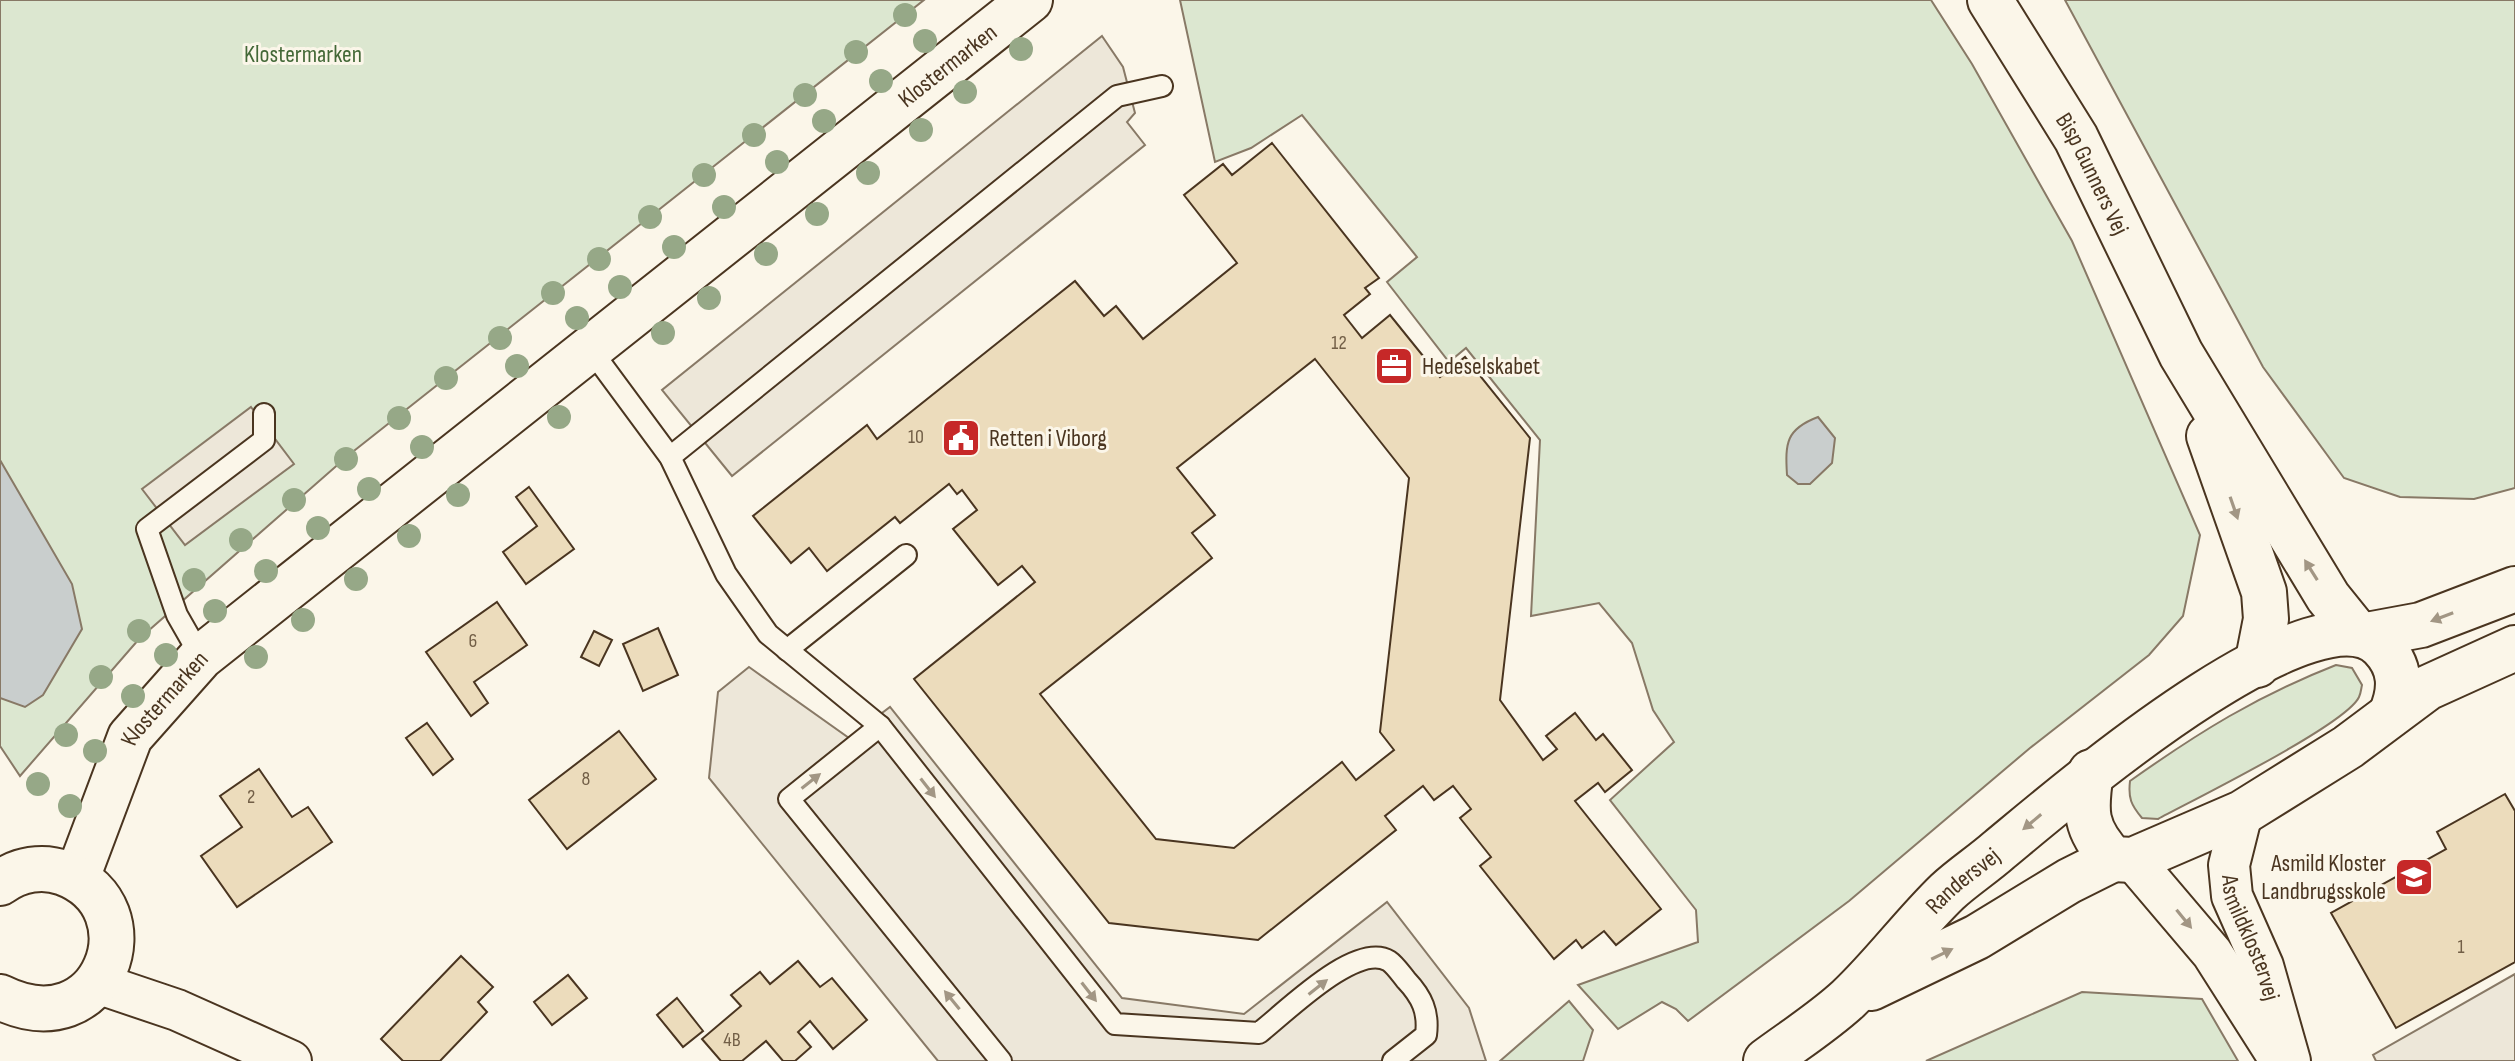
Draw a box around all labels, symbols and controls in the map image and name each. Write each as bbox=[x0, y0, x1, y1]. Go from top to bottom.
street label: Klostermarken bbox=[892, 17, 1003, 113]
park label: Klostermarken bbox=[244, 40, 362, 69]
street label: Bisp Gunners Vej bbox=[2049, 107, 2135, 240]
house number: 12 bbox=[1331, 331, 1347, 355]
office icon: Hedeselskabet bbox=[1373, 345, 1415, 387]
place label: Hedeselskabet bbox=[1422, 352, 1540, 381]
public building icon: Retten i Viborg bbox=[940, 417, 982, 459]
place label: Retten i Viborg bbox=[989, 424, 1107, 453]
house number: 10 bbox=[908, 425, 924, 449]
one-way arrow bbox=[2229, 496, 2241, 520]
one-way arrow bbox=[2304, 559, 2319, 582]
one-way arrow bbox=[2430, 611, 2454, 624]
house number: 6 bbox=[469, 629, 477, 653]
street label: Klostermarken bbox=[114, 645, 214, 749]
house number: 8 bbox=[582, 767, 590, 791]
one-way arrow bbox=[801, 773, 821, 790]
one-way arrow bbox=[920, 778, 936, 798]
house number: 2 bbox=[247, 785, 255, 809]
one-way arrow bbox=[2022, 813, 2041, 831]
street label: Randersvej bbox=[1919, 841, 2006, 920]
place label: Asmild Kloster Landbrugsskole bbox=[2261, 849, 2386, 906]
school or university icon: Asmild Kloster Landbrugsskole bbox=[2393, 856, 2435, 898]
street label: Asmildklostervej bbox=[2215, 873, 2287, 1004]
one-way arrow bbox=[2175, 909, 2192, 929]
house number: 1 bbox=[2458, 935, 2465, 959]
one-way arrow bbox=[1931, 947, 1954, 961]
one-way arrow bbox=[1307, 979, 1327, 996]
one-way arrow bbox=[1081, 982, 1097, 1002]
one-way arrow bbox=[944, 990, 961, 1010]
house number: 4B bbox=[723, 1028, 741, 1052]

